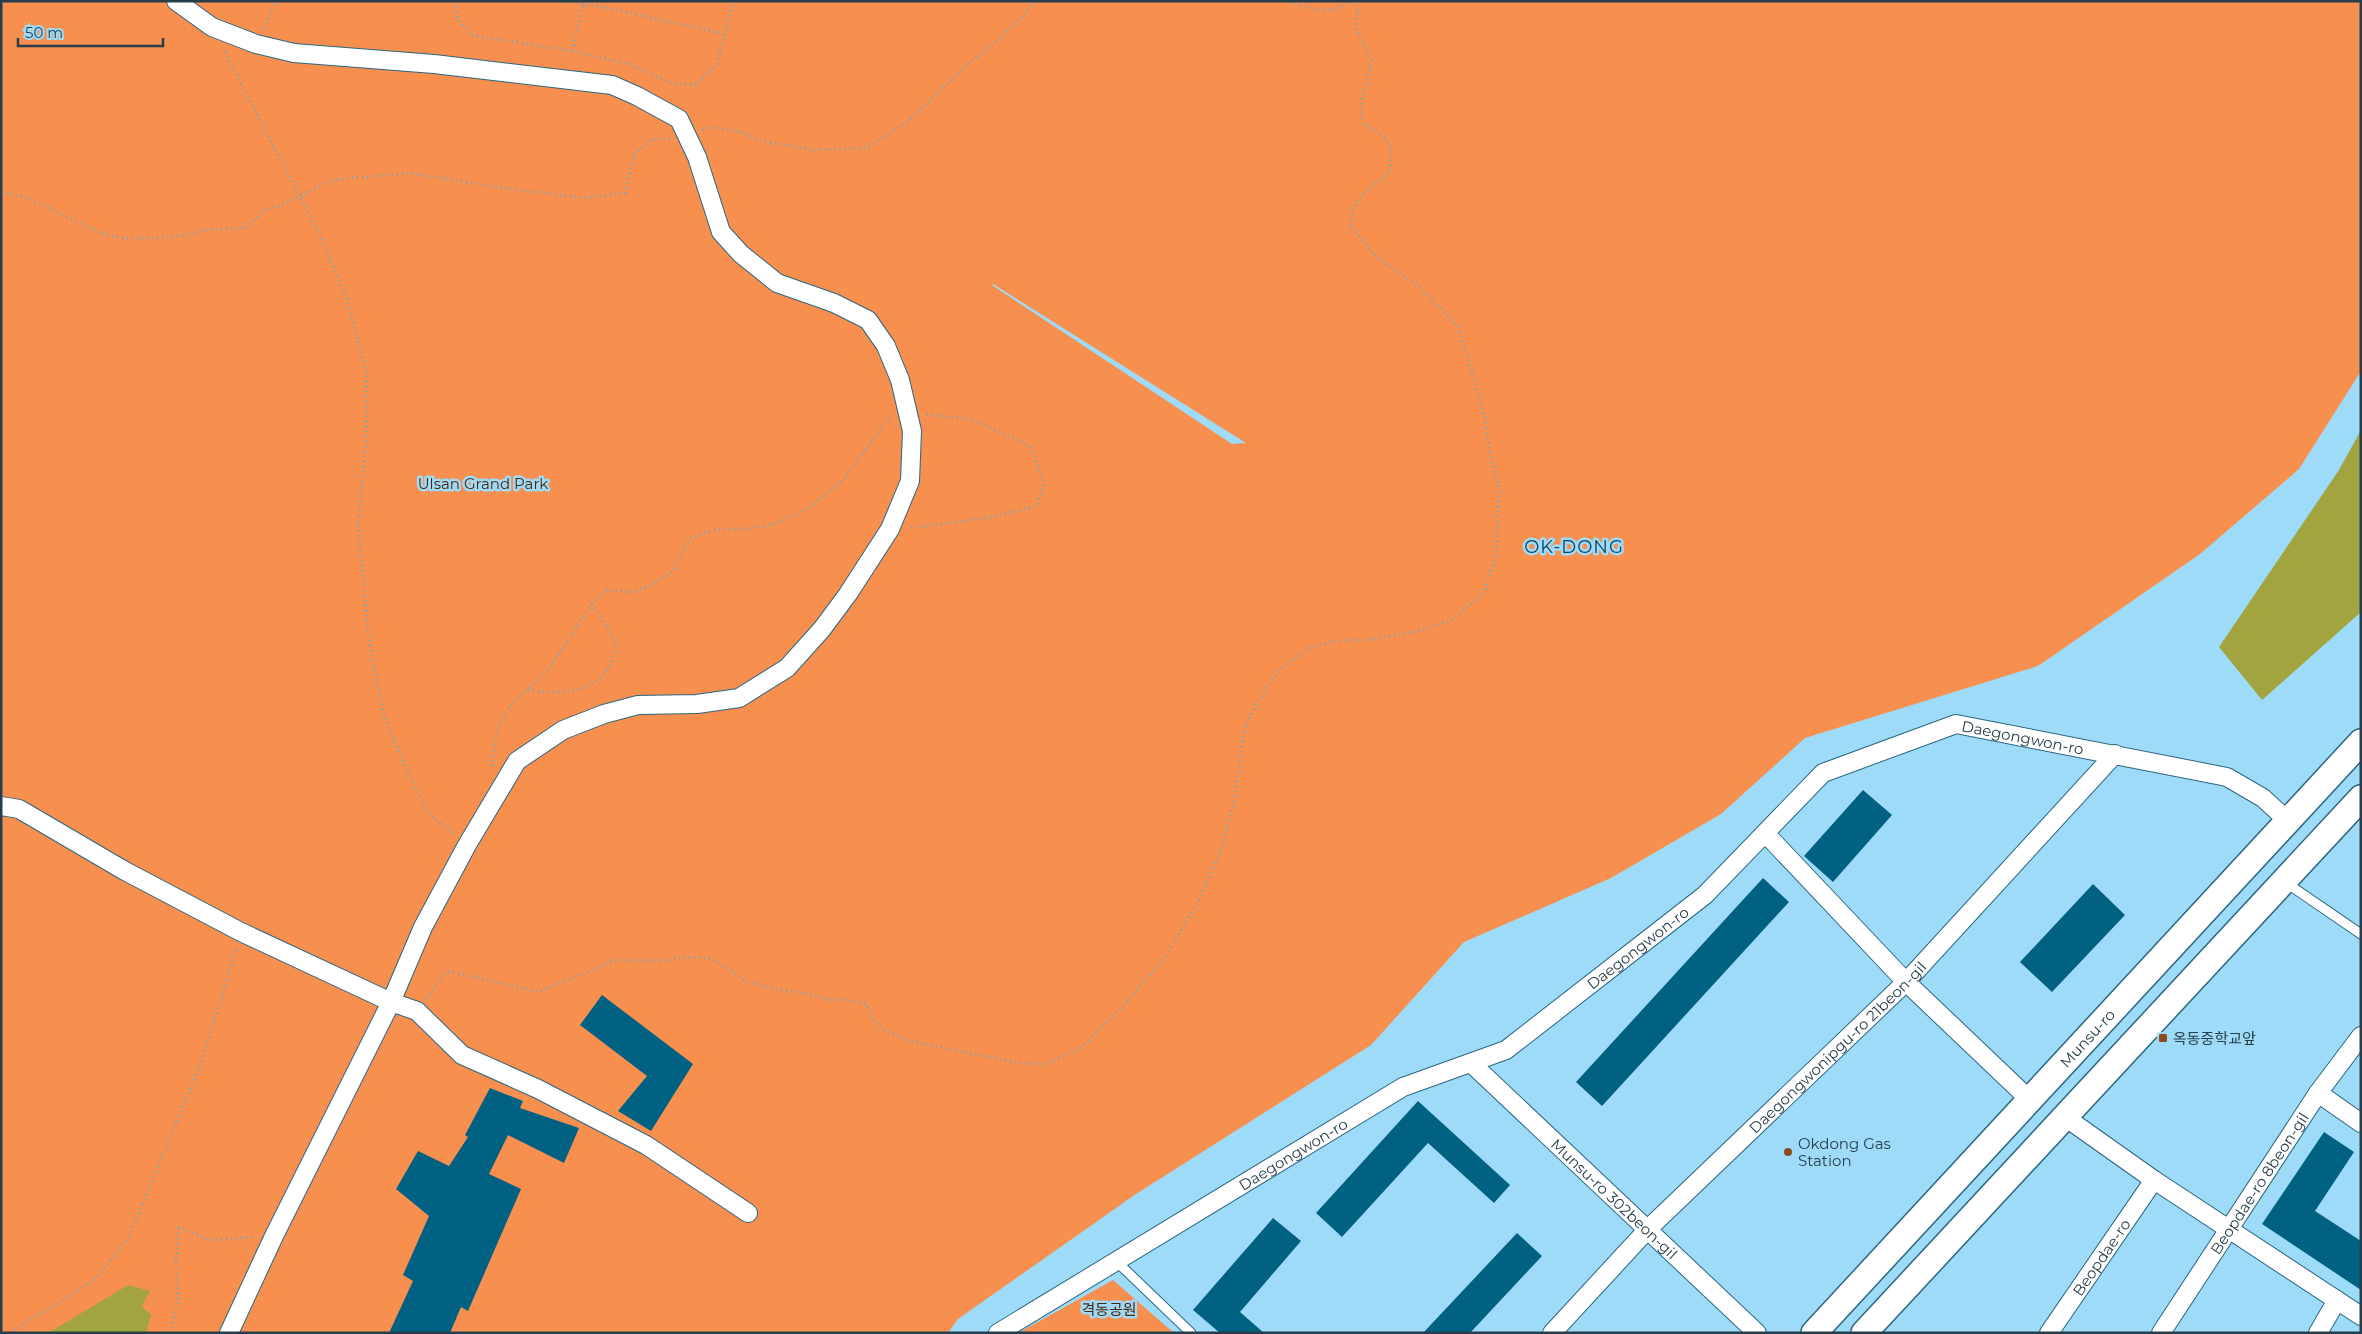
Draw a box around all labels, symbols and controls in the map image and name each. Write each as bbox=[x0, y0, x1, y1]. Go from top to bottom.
scale bar bbox=[18, 15, 162, 47]
text: 50 m bbox=[25, 23, 63, 42]
park label: Ulsan Grand Park bbox=[418, 474, 548, 493]
district label: OK-DONG bbox=[1524, 536, 1624, 558]
street label: Daegongwon-ro bbox=[1960, 716, 2085, 758]
street label: Daegongwon-ro bbox=[1583, 902, 1692, 993]
street label: Daegongwonipgu-ro 21beon-gil bbox=[1745, 957, 1930, 1137]
street label: Munsu-ro bbox=[2055, 1005, 2119, 1071]
place label: 옥동중학교앞 bbox=[2173, 1029, 2256, 1048]
marker: 옥동중학교앞 bbox=[2157, 1032, 2169, 1044]
street label: Beopdae-ro 8beon-gil bbox=[2206, 1109, 2312, 1258]
street label: Daegongwon-ro bbox=[1235, 1114, 1351, 1194]
street label: Munsu-ro 302beon-gil bbox=[1547, 1134, 1682, 1263]
place label: Okdong Gas Station bbox=[1798, 1134, 1891, 1170]
marker: Okdong Gas Station bbox=[1782, 1146, 1794, 1158]
street label: Beopdae-ro bbox=[2068, 1215, 2134, 1299]
park label: 격동공원 bbox=[1081, 1300, 1137, 1319]

